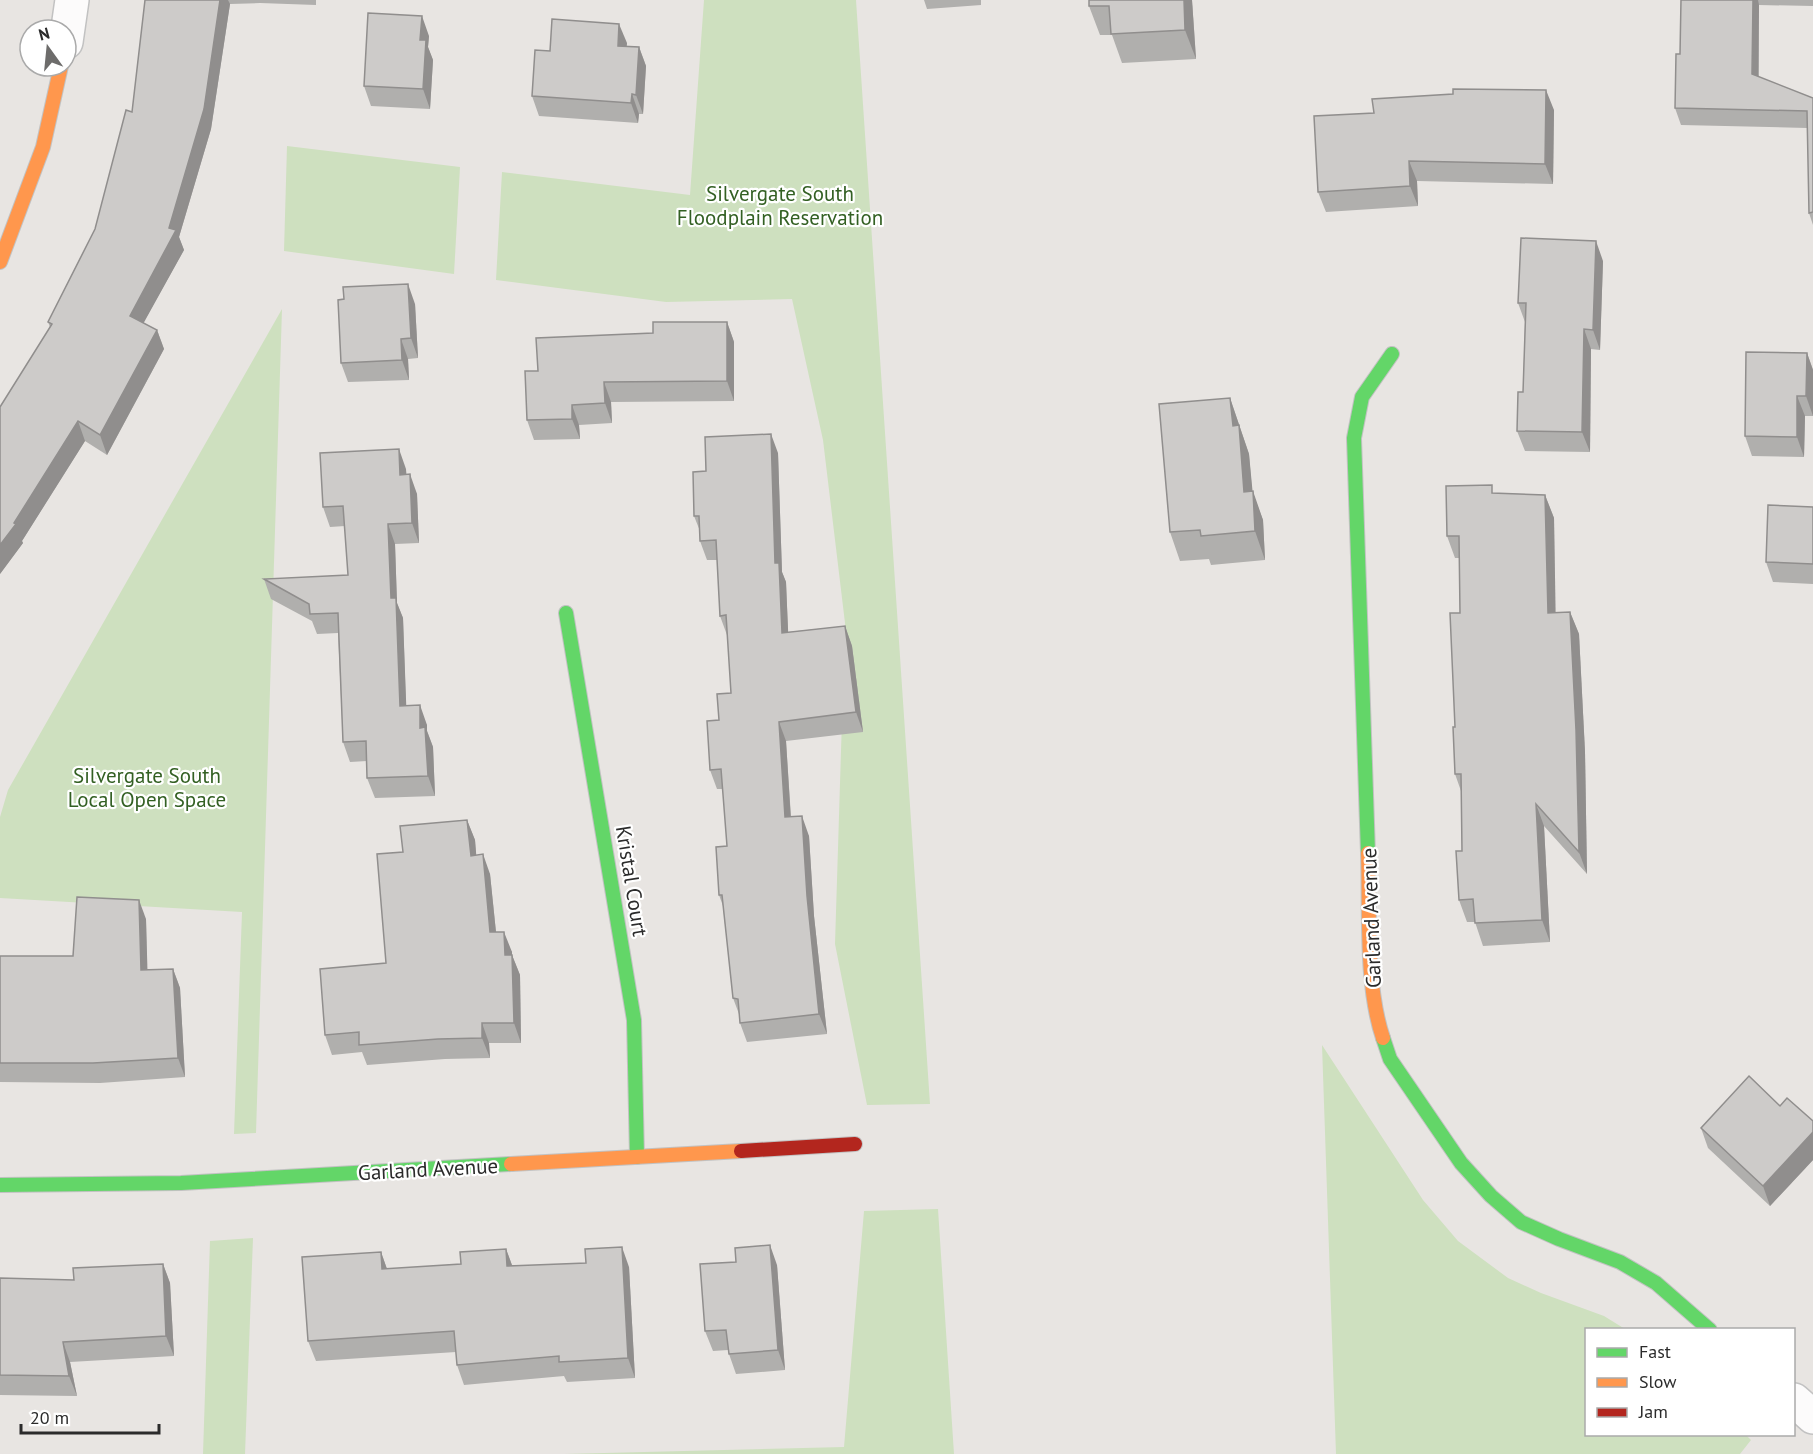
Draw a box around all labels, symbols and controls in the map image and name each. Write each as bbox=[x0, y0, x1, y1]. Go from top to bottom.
north arrow bbox=[18, 18, 78, 78]
text: N bbox=[36, 22, 52, 45]
park label: Silvergate South Floodplain Reservation bbox=[677, 180, 883, 231]
park label: Silvergate South Local Open Space bbox=[68, 762, 226, 813]
street label: Kristal Court bbox=[610, 824, 654, 938]
street label: Garland Avenue bbox=[1355, 847, 1387, 989]
street label: Garland Avenue bbox=[357, 1152, 499, 1186]
legend bbox=[1585, 1328, 1795, 1436]
text: Fast bbox=[1639, 1340, 1671, 1363]
text: Slow bbox=[1639, 1370, 1677, 1393]
scale bar bbox=[21, 1397, 159, 1435]
text: Jam bbox=[1638, 1400, 1668, 1423]
text: 20 m bbox=[30, 1406, 69, 1429]

